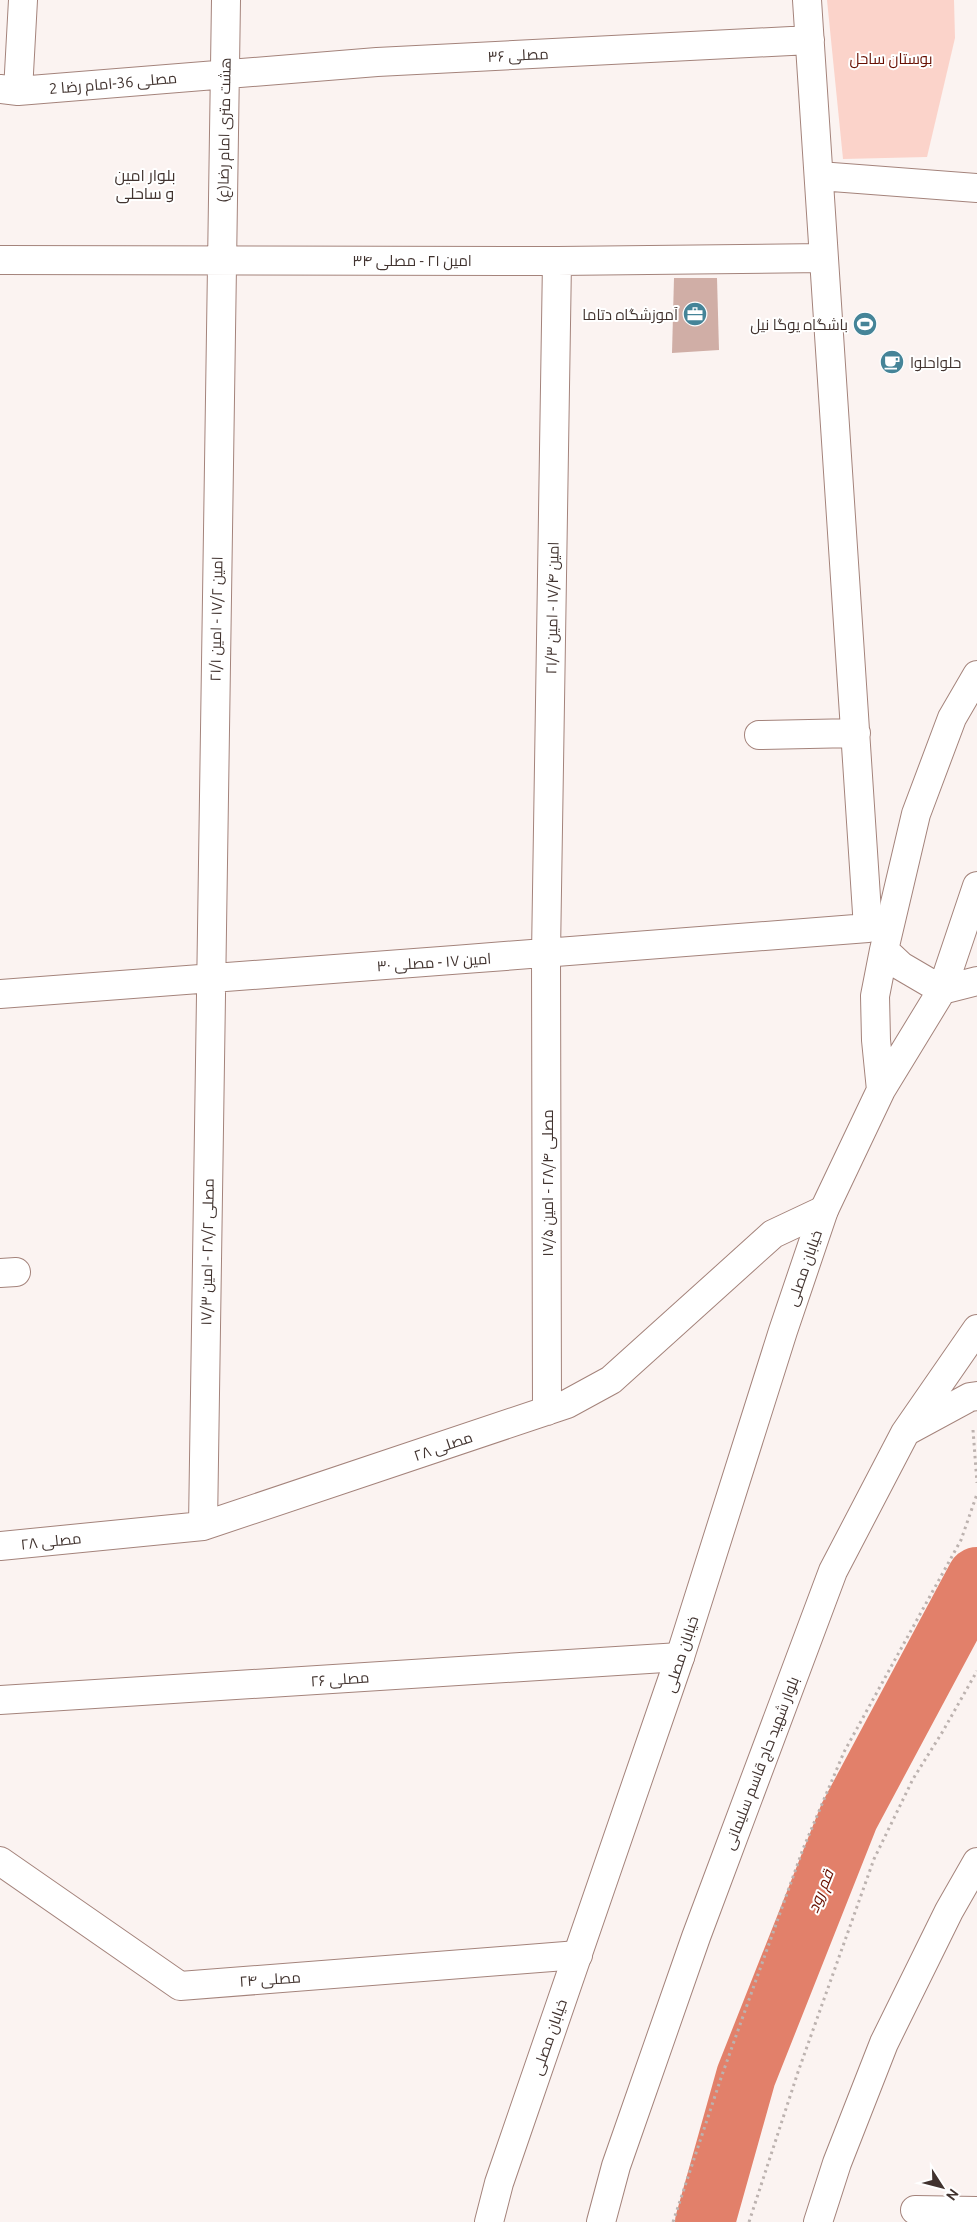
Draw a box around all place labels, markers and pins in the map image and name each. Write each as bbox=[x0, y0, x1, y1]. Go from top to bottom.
office icon: آموزشگاه دتاما bbox=[682, 301, 708, 327]
place label: آموزشگاه دتاما bbox=[582, 306, 678, 324]
sports icon: باشگاه یوگا نیل bbox=[852, 311, 878, 337]
place label: باشگاه یوگا نیل bbox=[750, 316, 848, 335]
cafe icon: حلواحلوا bbox=[879, 349, 905, 375]
place label: حلواحلوا bbox=[910, 354, 961, 372]

